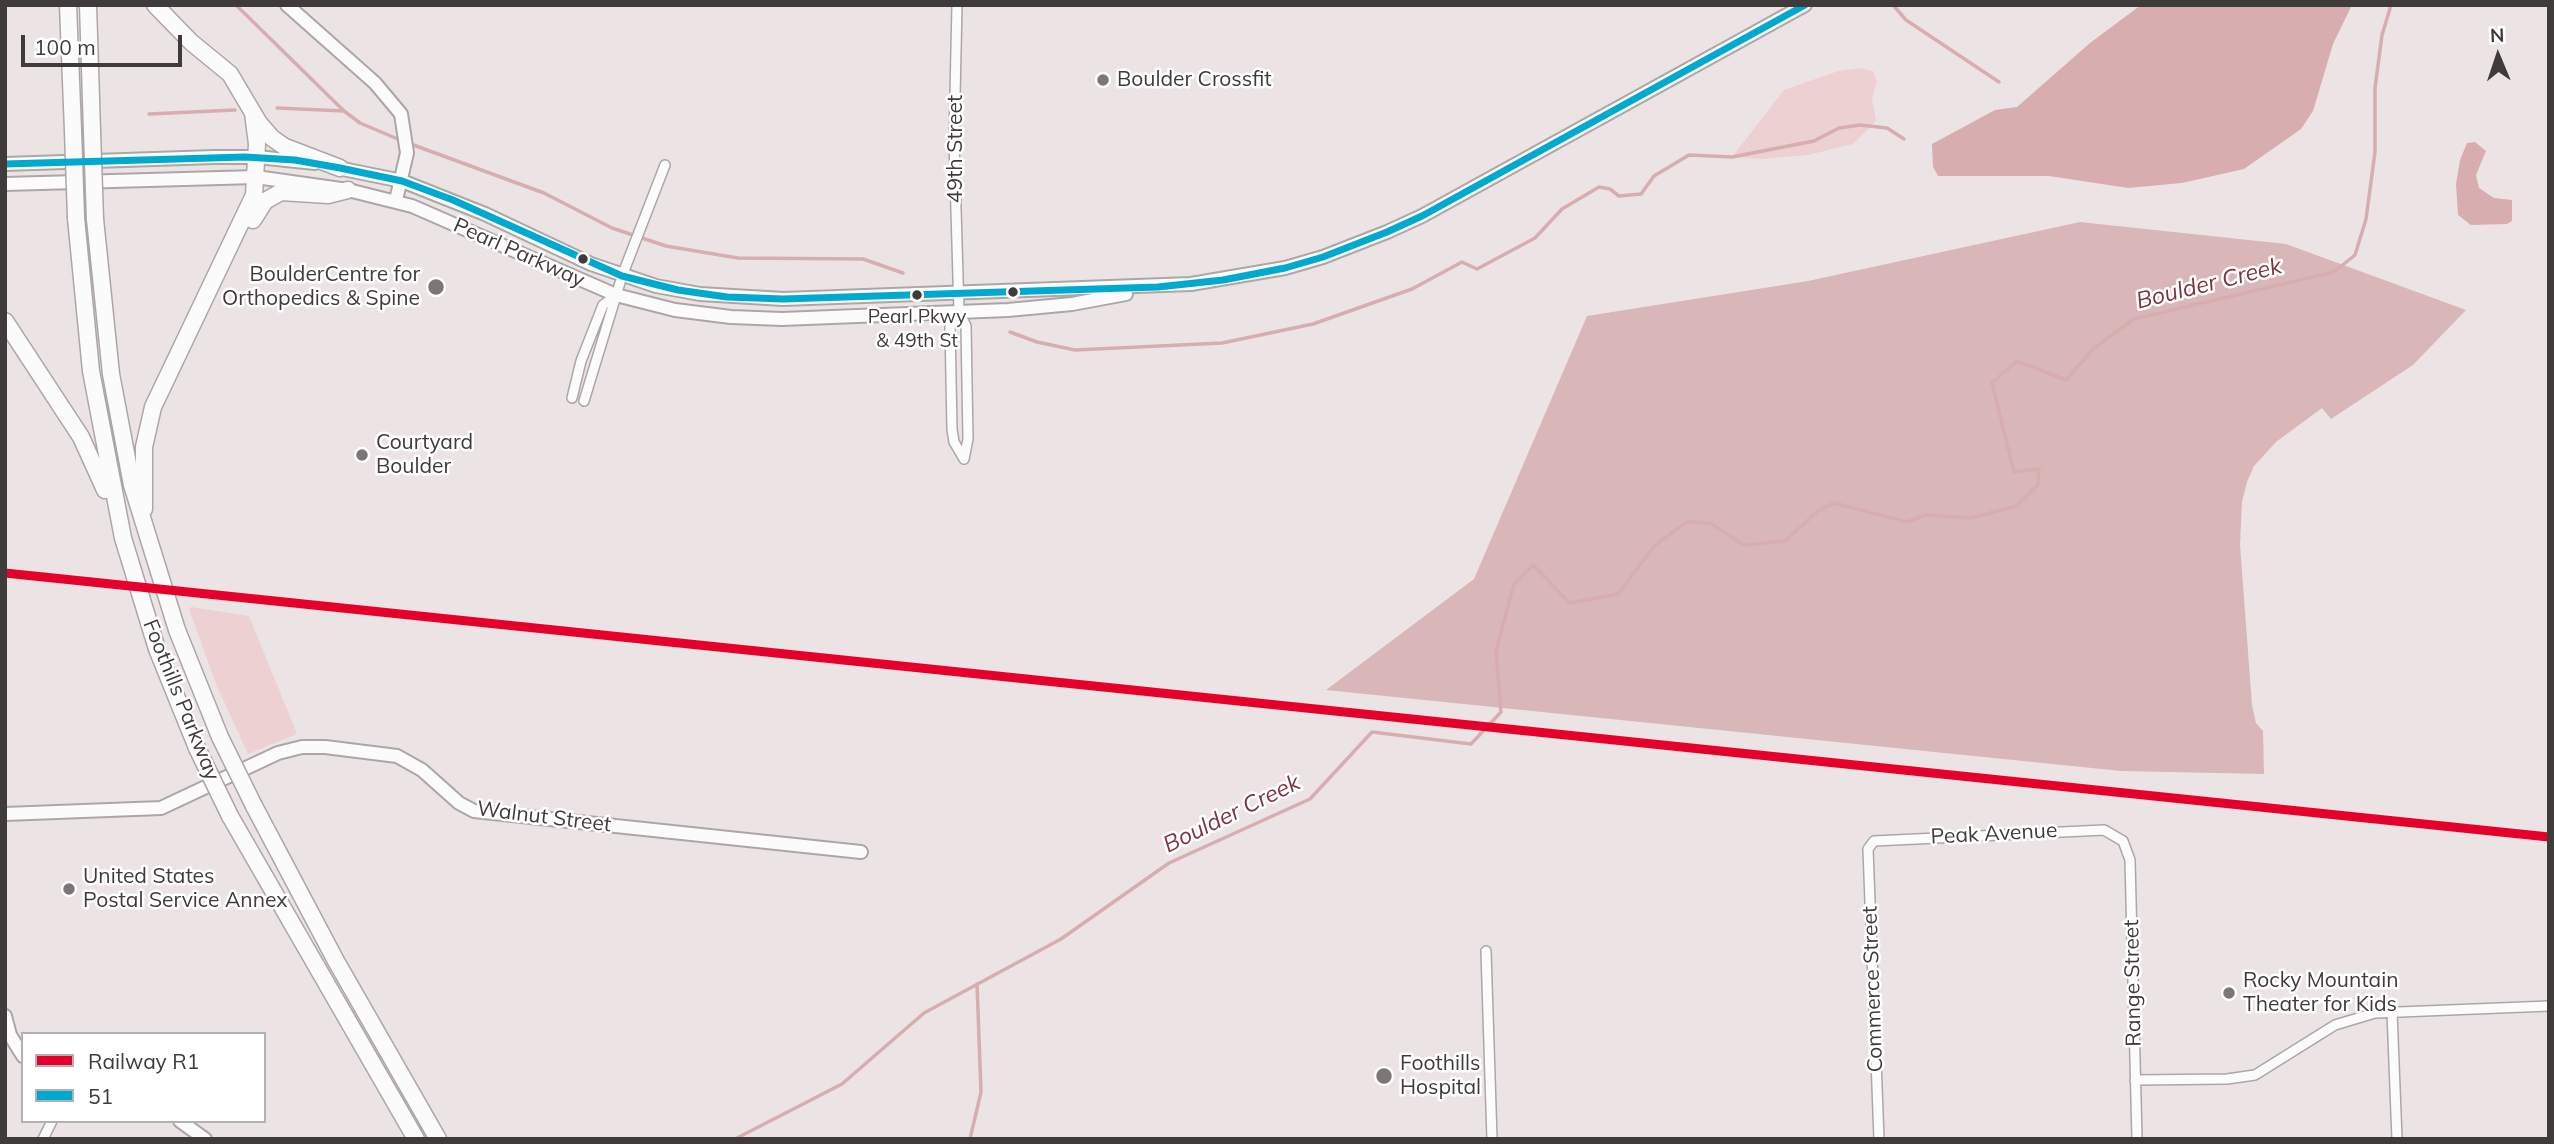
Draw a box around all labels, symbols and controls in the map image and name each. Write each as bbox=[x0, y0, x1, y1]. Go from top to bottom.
scale bar bbox=[24, 21, 186, 65]
north arrow bbox=[2463, 21, 2533, 91]
text: N bbox=[2490, 23, 2505, 47]
text: 100 m bbox=[34, 34, 96, 60]
place label: Boulder Crossfit bbox=[1117, 67, 1272, 93]
marker: Boulder Crossfit bbox=[1095, 72, 1111, 88]
street label: 49th Street bbox=[943, 95, 969, 203]
street label: Pearl Parkway bbox=[450, 213, 588, 293]
unlabelled marker bbox=[576, 252, 590, 266]
water label: Boulder Creek bbox=[2133, 253, 2285, 315]
place label: BoulderCentre for Orthopedics & Spine bbox=[222, 262, 420, 312]
marker: BoulderCentre for Orthopedics & Spine bbox=[426, 277, 446, 297]
unlabelled marker bbox=[1006, 285, 1020, 299]
marker: Pearl Pkwy & 49th St bbox=[910, 288, 924, 302]
place label: Pearl Pkwy & 49th St bbox=[868, 306, 966, 350]
place label: Courtyard Boulder bbox=[376, 430, 473, 480]
marker: Courtyard Boulder bbox=[354, 447, 370, 463]
street label: Foothills Parkway bbox=[137, 616, 225, 784]
water label: Boulder Creek bbox=[1159, 769, 1305, 859]
street label: Walnut Street bbox=[475, 796, 613, 838]
street label: Peak Avenue bbox=[1930, 818, 2058, 850]
place label: United States Postal Service Annex bbox=[83, 864, 288, 914]
marker: United States Postal Service Annex bbox=[61, 881, 77, 897]
street label: Commerce Street bbox=[1858, 905, 1888, 1073]
street label: Range Street bbox=[2119, 919, 2147, 1047]
place label: Rocky Mountain Theater for Kids bbox=[2243, 968, 2398, 1018]
marker: Rocky Mountain Theater for Kids bbox=[2221, 985, 2237, 1001]
legend bbox=[21, 1032, 266, 1123]
text: Railway R1 bbox=[88, 1048, 199, 1074]
place label: Foothills Hospital bbox=[1400, 1051, 1481, 1101]
marker: Foothills Hospital bbox=[1374, 1066, 1394, 1086]
text: 51 bbox=[88, 1083, 113, 1109]

